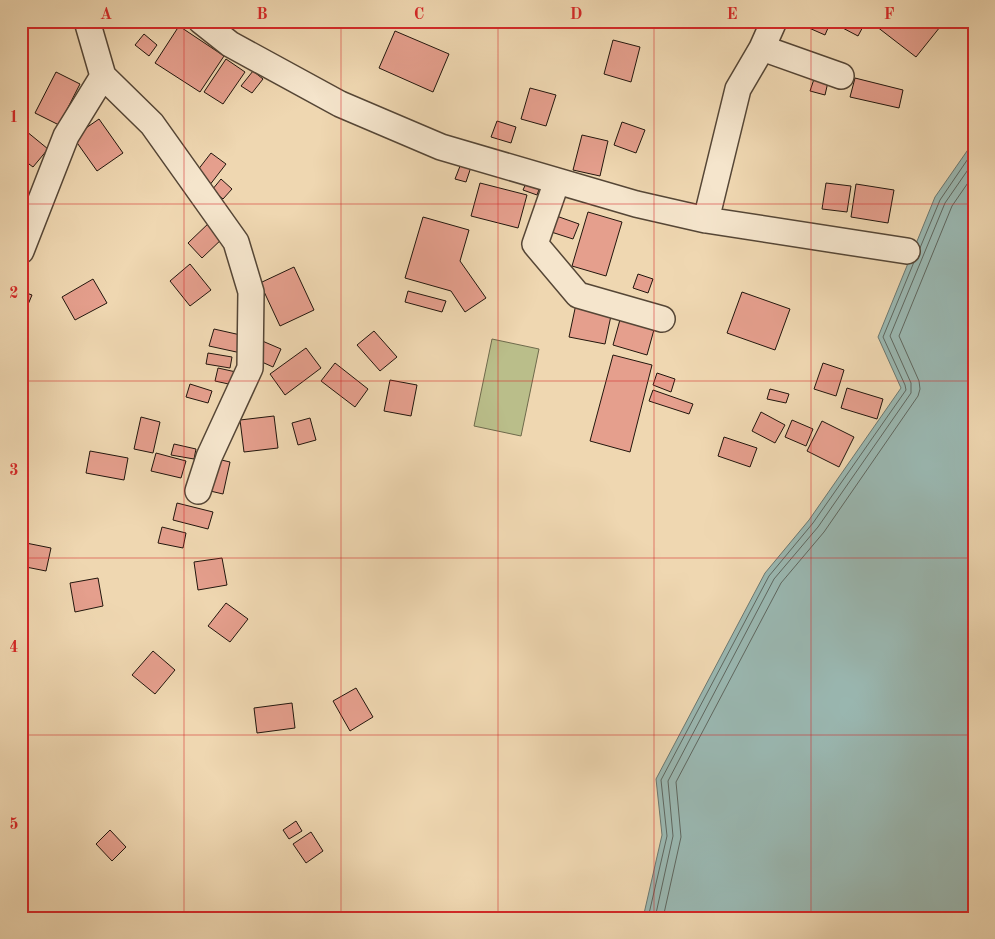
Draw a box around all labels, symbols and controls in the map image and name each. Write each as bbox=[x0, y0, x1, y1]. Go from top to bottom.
text: A bbox=[100, 7, 112, 23]
text: B bbox=[256, 7, 268, 23]
text: C bbox=[414, 7, 424, 23]
text: D bbox=[570, 7, 582, 23]
text: E bbox=[726, 7, 738, 23]
text: F bbox=[884, 7, 895, 23]
text: 1 bbox=[9, 110, 19, 126]
text: 2 bbox=[9, 286, 19, 302]
text: 3 bbox=[9, 463, 19, 479]
text: 4 bbox=[9, 640, 19, 656]
text: 5 bbox=[9, 817, 19, 833]

